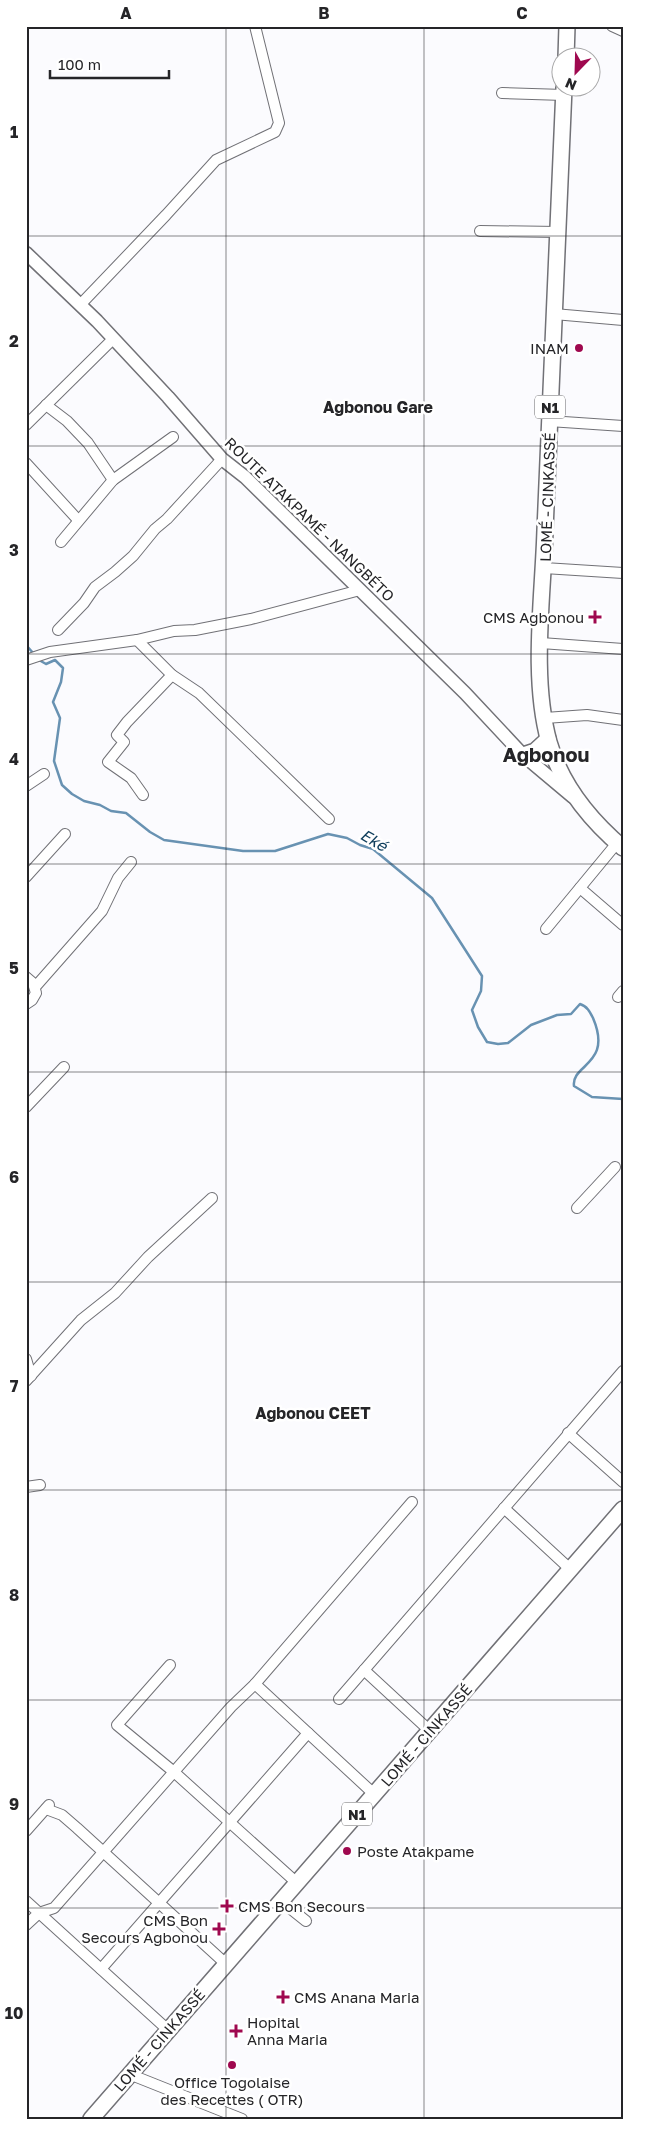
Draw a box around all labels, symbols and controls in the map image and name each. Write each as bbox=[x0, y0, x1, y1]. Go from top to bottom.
text: A bbox=[120, 3, 132, 23]
text: B bbox=[318, 3, 330, 23]
text: C bbox=[516, 3, 528, 23]
scale bar bbox=[50, 48, 169, 80]
north arrow bbox=[552, 48, 602, 98]
text: 100 m bbox=[58, 55, 101, 73]
text: N bbox=[563, 75, 579, 94]
text: 1 bbox=[10, 122, 18, 142]
text: 2 bbox=[9, 331, 19, 351]
place label: INAM bbox=[530, 339, 569, 357]
marker: INAM bbox=[573, 342, 585, 354]
road number: N1 bbox=[535, 396, 565, 418]
district label: Agbonou Gare bbox=[323, 397, 433, 417]
street label: LOMÉ - CINKASSÉ bbox=[536, 432, 558, 562]
street label: ROUTE ATAKPAMÉ - NANGBÉTO bbox=[222, 433, 398, 605]
text: 3 bbox=[9, 540, 19, 560]
place label: CMS Agbonou bbox=[483, 608, 584, 626]
marker: CMS Agbonou bbox=[588, 610, 602, 624]
district label: Agbonou bbox=[503, 742, 589, 766]
text: 4 bbox=[9, 749, 19, 769]
water label: Eké bbox=[357, 824, 393, 856]
text: 5 bbox=[9, 958, 19, 978]
text: 6 bbox=[9, 1167, 19, 1187]
text: 7 bbox=[10, 1376, 19, 1396]
district label: Agbonou CEET bbox=[255, 1403, 371, 1423]
text: 8 bbox=[9, 1585, 19, 1605]
street label: LOMÉ - CINKASSÉ bbox=[377, 1680, 475, 1790]
text: 9 bbox=[9, 1794, 19, 1814]
road number: N1 bbox=[342, 1802, 372, 1826]
place label: Poste Atakpame bbox=[357, 1842, 474, 1860]
marker: Poste Atakpame bbox=[341, 1845, 353, 1857]
place label: CMS Bon Secours bbox=[238, 1897, 365, 1915]
marker: CMS Bon Secours bbox=[220, 1899, 234, 1913]
place label: CMS Bon Secours Agbonou bbox=[81, 1911, 208, 1946]
marker: CMS Bon Secours Agbonou bbox=[212, 1922, 226, 1936]
street label: LOMÉ - CINKASSÉ bbox=[110, 1985, 208, 2095]
place label: CMS Anana Maria bbox=[294, 1988, 419, 2006]
marker: CMS Anana Maria bbox=[276, 1990, 290, 2004]
text: 10 bbox=[5, 2003, 23, 2023]
place label: Hopital Anna Maria bbox=[247, 2013, 327, 2048]
marker: Hopital Anna Maria bbox=[229, 2024, 243, 2038]
marker: Office Togolaise des Recettes ( OTR) bbox=[226, 2059, 238, 2071]
place label: Office Togolaise des Recettes ( OTR) bbox=[161, 2073, 303, 2108]

